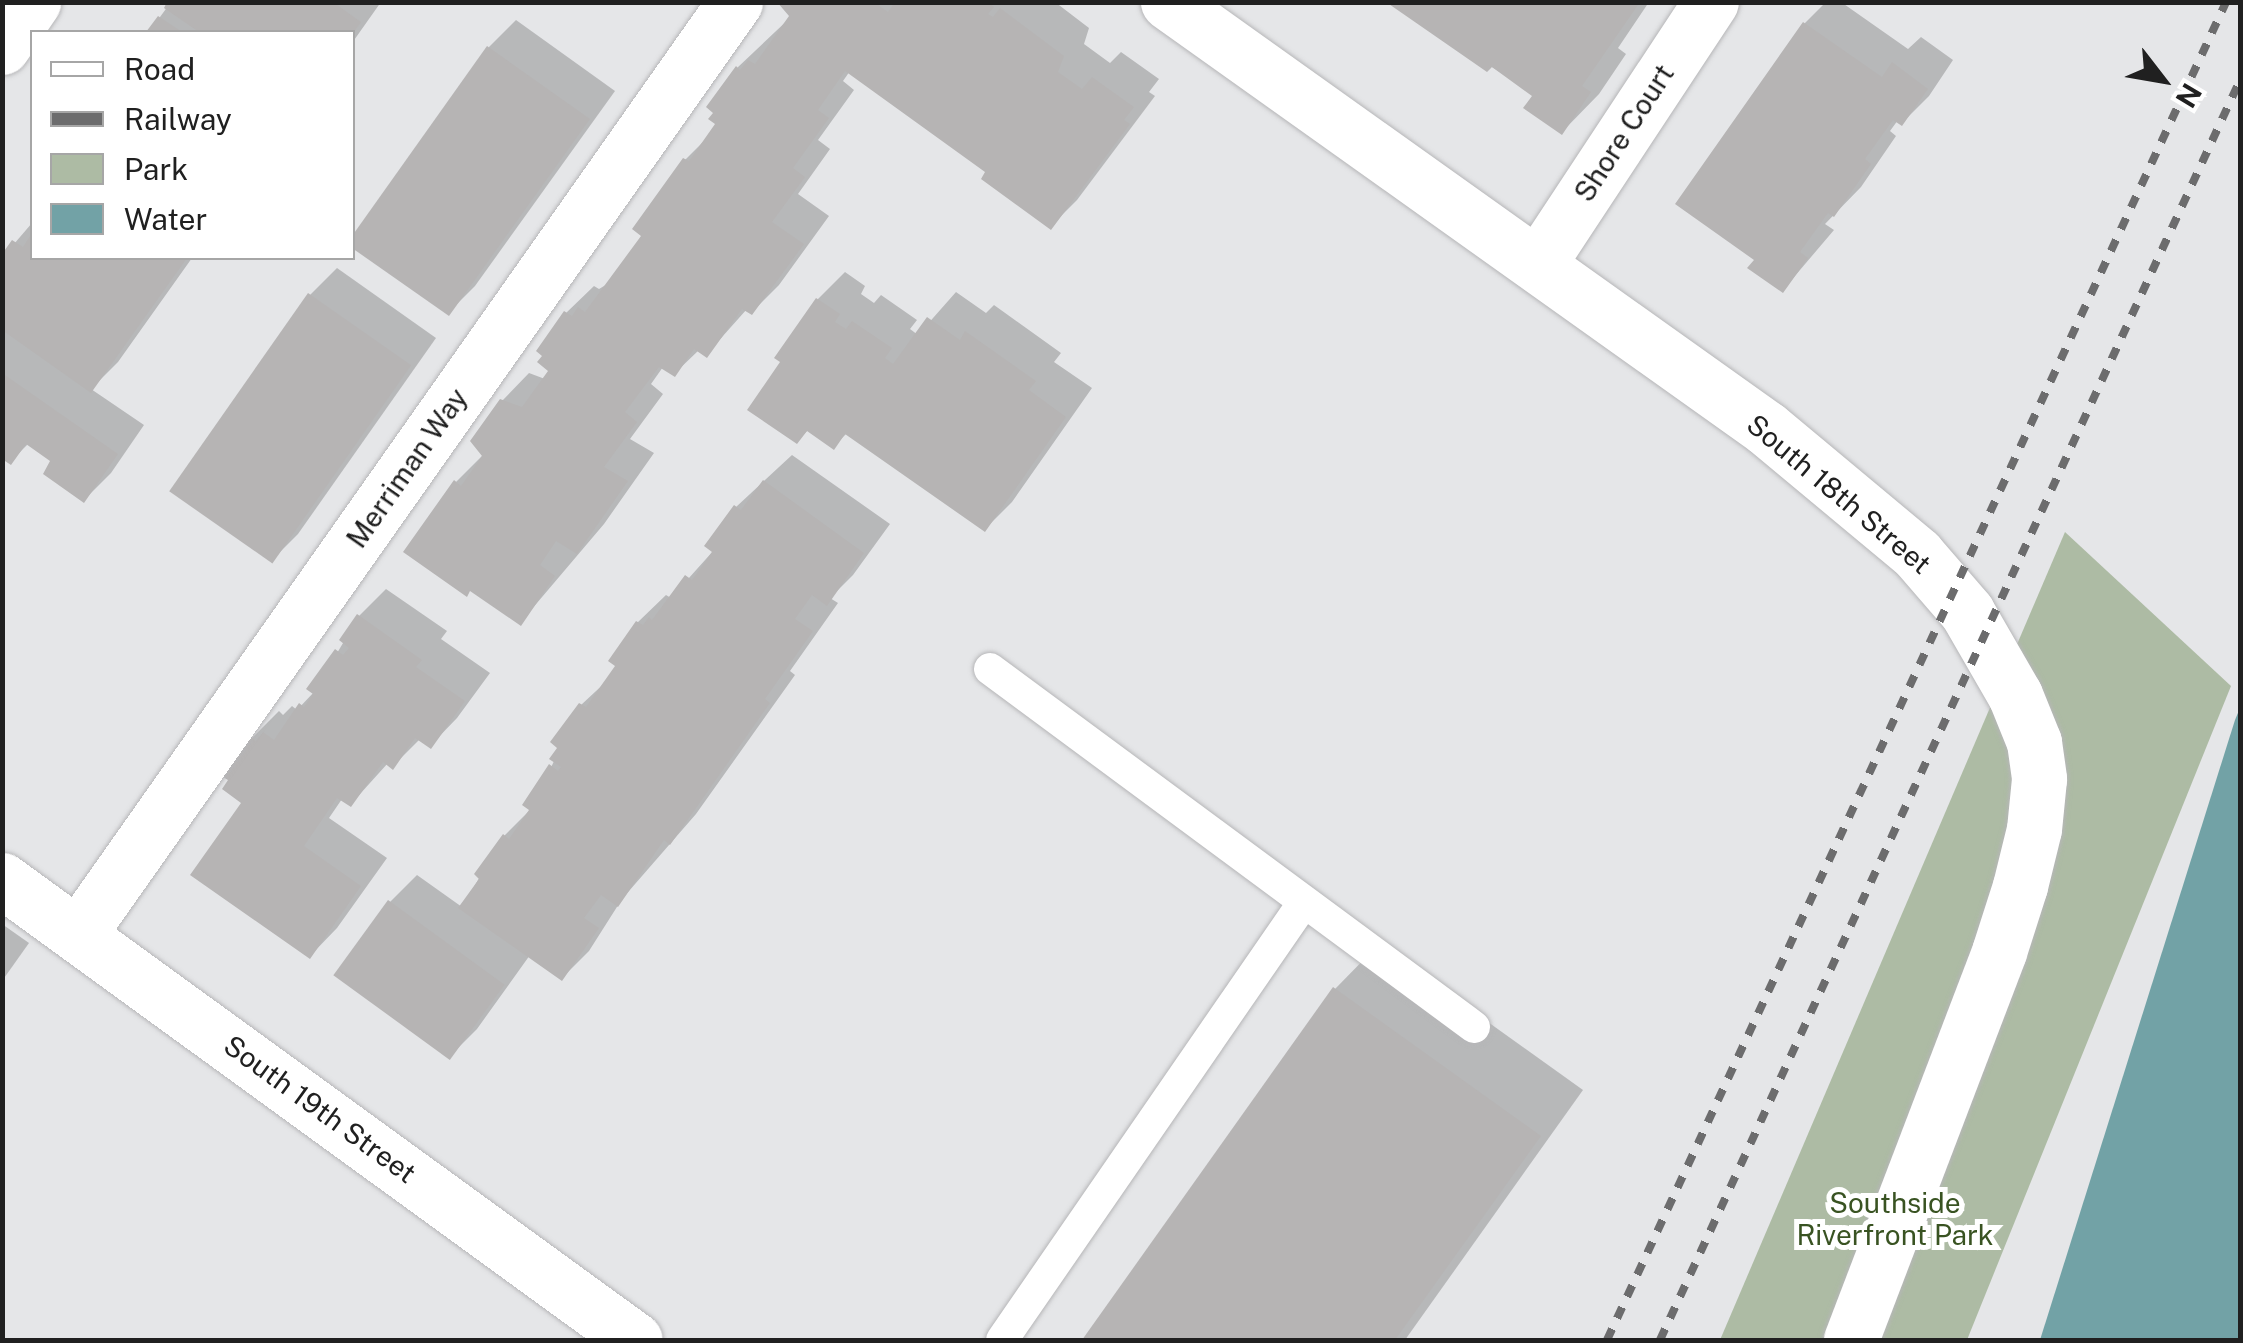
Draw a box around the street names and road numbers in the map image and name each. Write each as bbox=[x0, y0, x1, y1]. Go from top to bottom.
street label: Shore Court bbox=[1567, 58, 1681, 208]
street label: Merriman Way bbox=[339, 382, 475, 554]
street label: South 18th Street bbox=[1740, 407, 1938, 581]
street label: South 19th Street bbox=[217, 1028, 423, 1190]

